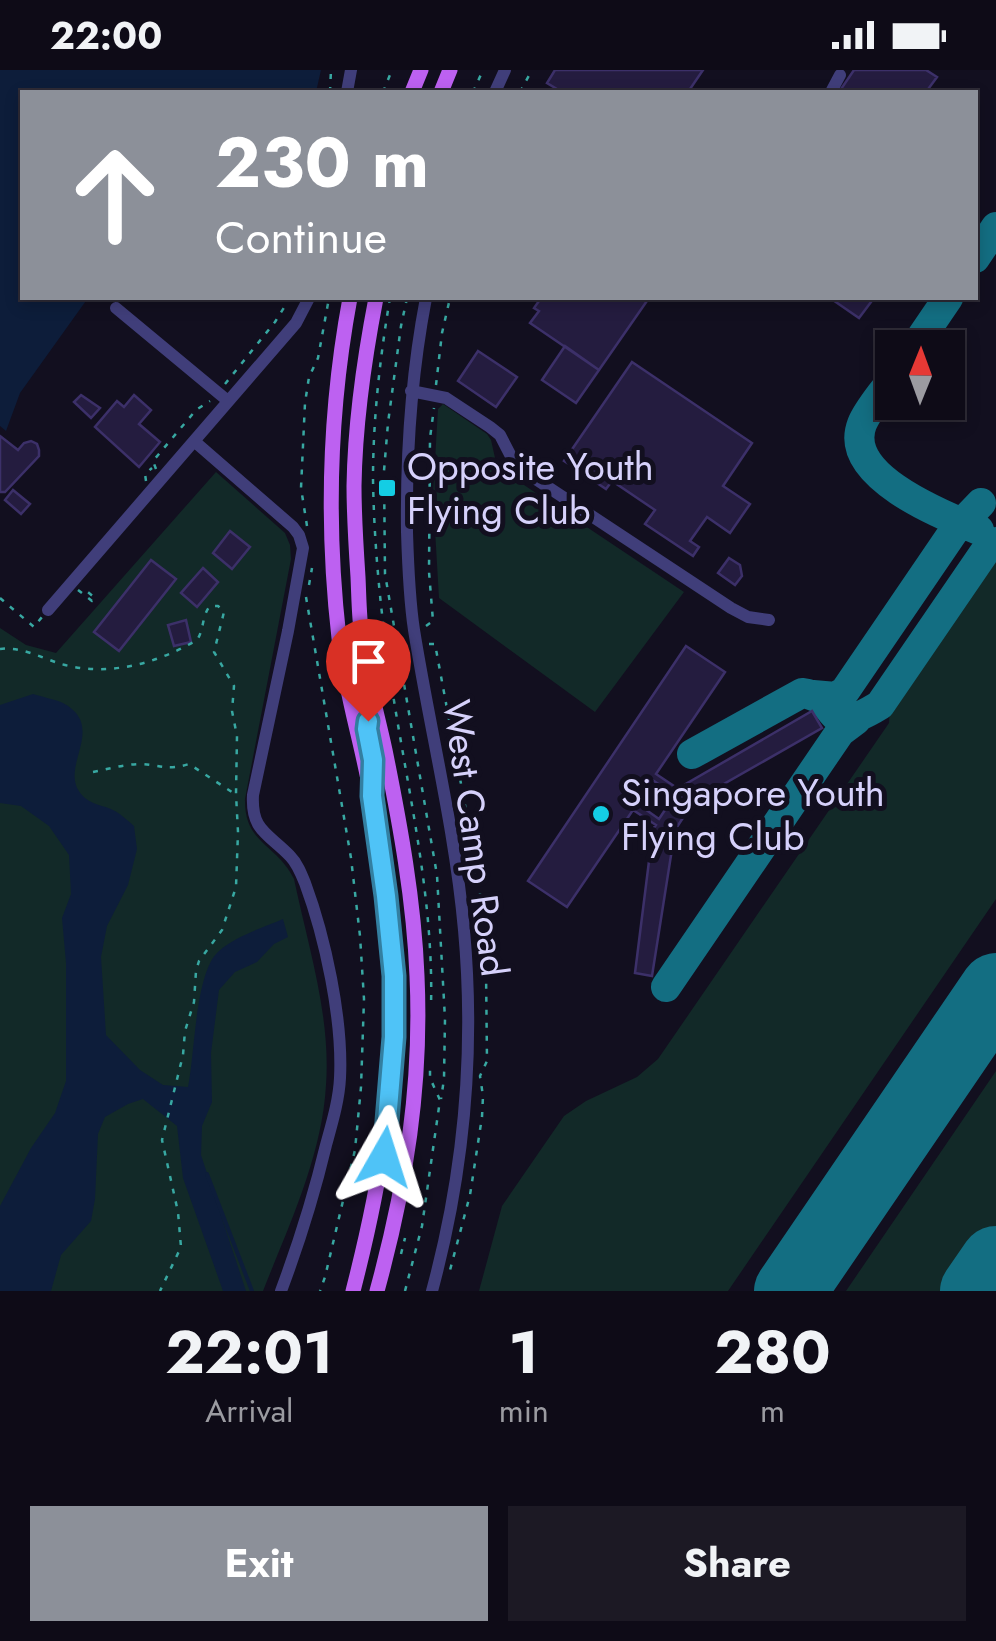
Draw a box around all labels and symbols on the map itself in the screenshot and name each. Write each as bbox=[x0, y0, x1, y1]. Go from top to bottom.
north arrow bbox=[875, 330, 965, 420]
place label: Opposite Youth Flying Club bbox=[407, 439, 654, 538]
marker: Opposite Youth Flying Club bbox=[376, 477, 398, 499]
pin bbox=[326, 619, 411, 722]
street label: West Camp Road bbox=[429, 696, 523, 980]
place label: Singapore Youth Flying Club bbox=[621, 765, 885, 864]
marker: Singapore Youth Flying Club bbox=[590, 803, 612, 825]
position arrow bbox=[332, 1105, 436, 1209]

